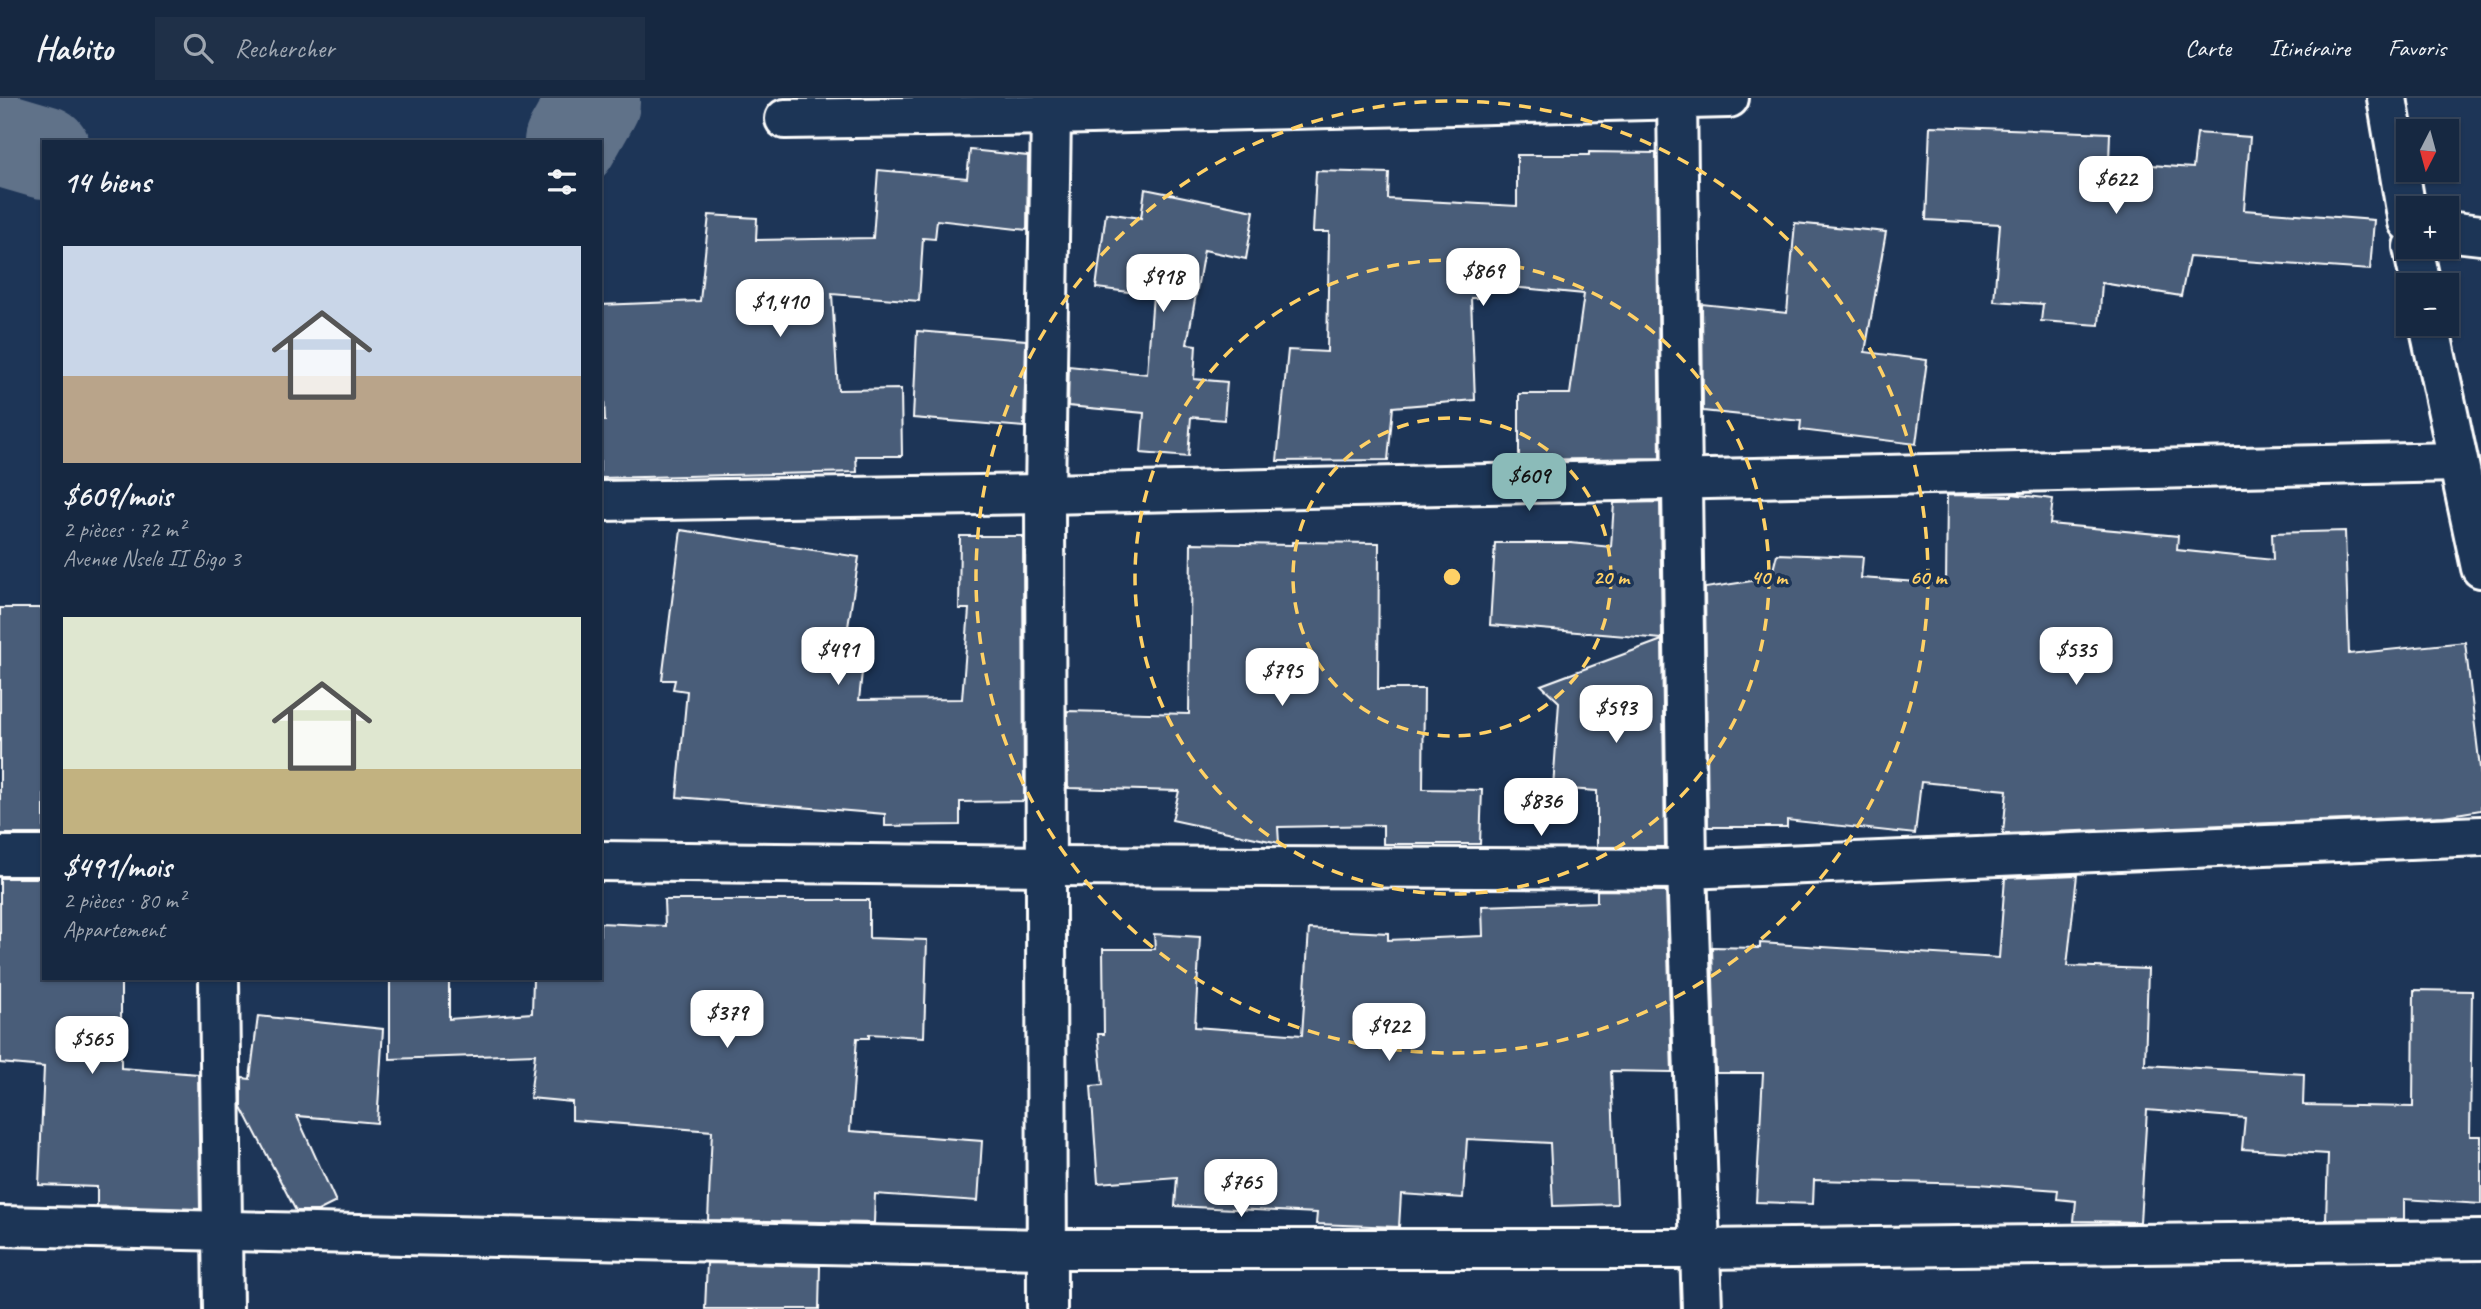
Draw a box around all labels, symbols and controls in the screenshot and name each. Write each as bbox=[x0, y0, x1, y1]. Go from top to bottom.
search box bbox=[155, 17, 645, 80]
text: Habito bbox=[35, 27, 113, 69]
icon: search bbox=[179, 29, 217, 67]
text: Rechercher bbox=[235, 32, 335, 65]
text: Carte bbox=[2185, 33, 2231, 63]
text: Itinéraire bbox=[2269, 33, 2350, 63]
text: Favoris bbox=[2388, 33, 2446, 63]
north arrow bbox=[2396, 119, 2459, 182]
map controls bbox=[2396, 119, 2459, 336]
pin: $622 bbox=[2075, 156, 2157, 216]
text: 14 biens bbox=[63, 163, 151, 201]
icon: filters bbox=[543, 163, 581, 201]
text: $622 bbox=[2095, 164, 2137, 193]
button: + bbox=[2396, 196, 2459, 259]
pin: $869 bbox=[1442, 248, 1524, 308]
pin: $918 bbox=[1122, 254, 1204, 314]
text: $869 bbox=[1462, 256, 1504, 285]
text: $918 bbox=[1142, 262, 1184, 291]
button: − bbox=[2396, 273, 2459, 336]
pin: $1,410 bbox=[723, 280, 837, 339]
text: $1,410 bbox=[752, 287, 808, 316]
icon: home bbox=[259, 292, 385, 418]
pin: $609 bbox=[1488, 454, 1570, 513]
text: $609 bbox=[1508, 461, 1550, 490]
text: $609/mois bbox=[63, 477, 172, 515]
text: 2 pièces · 72 m² bbox=[63, 515, 185, 544]
text: Avenue Nsele II Bigo 3 bbox=[63, 544, 241, 573]
text: 20 m bbox=[1593, 564, 1631, 590]
text: 40 m bbox=[1751, 564, 1789, 590]
text: 60 m bbox=[1910, 564, 1948, 590]
centre of rings bbox=[1440, 565, 1464, 589]
pin: $491 bbox=[797, 628, 879, 687]
pin: $535 bbox=[2035, 628, 2117, 687]
text: $491 bbox=[817, 635, 859, 664]
text: $535 bbox=[2056, 635, 2096, 664]
pin: $795 bbox=[1241, 648, 1323, 708]
text: $795 bbox=[1262, 656, 1302, 685]
icon: home bbox=[259, 663, 385, 789]
pin: $593 bbox=[1575, 686, 1657, 745]
text: $593 bbox=[1596, 693, 1636, 722]
pin: $836 bbox=[1500, 778, 1582, 838]
text: $836 bbox=[1520, 786, 1562, 815]
text: $491/mois bbox=[63, 848, 171, 886]
text: 2 pièces · 80 m² bbox=[63, 886, 185, 915]
text: Appartement bbox=[63, 915, 165, 944]
pin: $379 bbox=[686, 990, 768, 1050]
text: $379 bbox=[706, 998, 748, 1027]
pin: $922 bbox=[1348, 1004, 1430, 1063]
text: $922 bbox=[1368, 1011, 1410, 1040]
pin: $565 bbox=[51, 1016, 133, 1076]
text: $565 bbox=[71, 1024, 113, 1053]
pin: $765 bbox=[1200, 1160, 1282, 1219]
text: $765 bbox=[1220, 1167, 1262, 1196]

